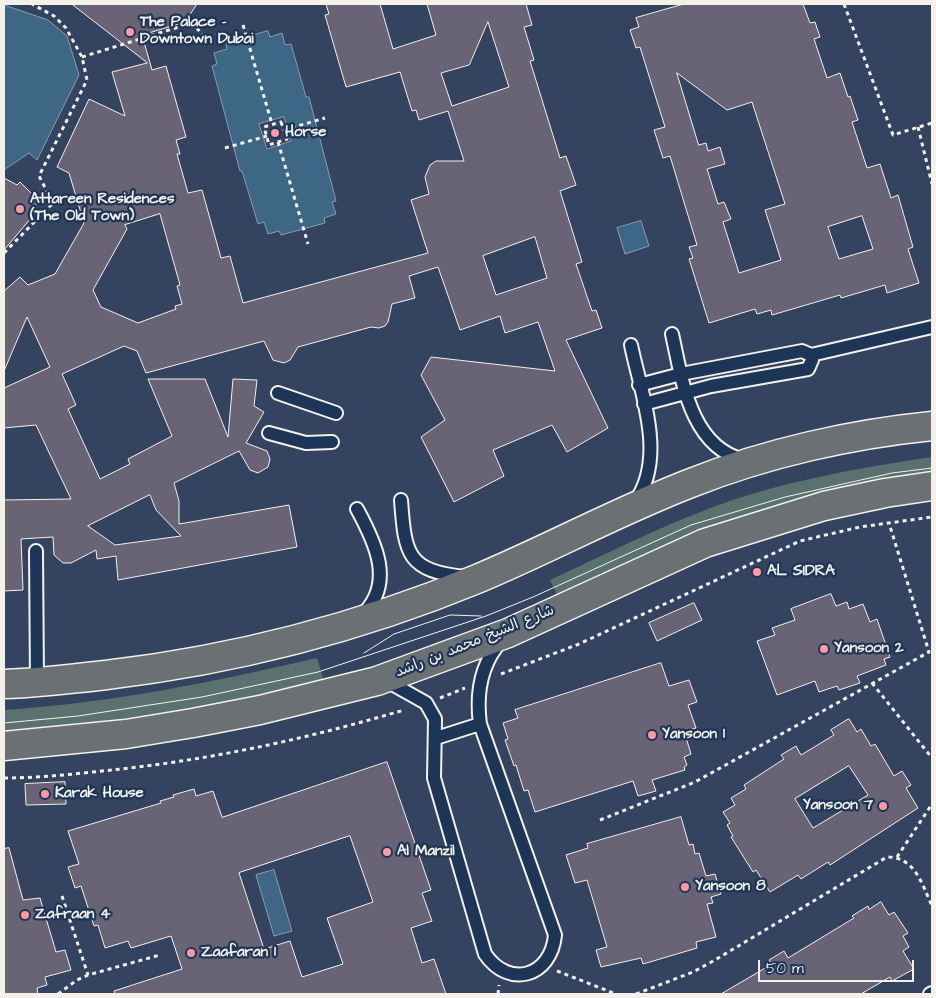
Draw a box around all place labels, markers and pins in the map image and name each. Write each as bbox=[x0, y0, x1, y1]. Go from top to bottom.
place label: The Palace - Downtown Dubai bbox=[140, 14, 254, 49]
marker: The Palace - Downtown Dubai bbox=[124, 26, 136, 38]
place label: Horse bbox=[285, 124, 326, 142]
marker: Horse bbox=[269, 127, 281, 139]
place label: Attareen Residences (The Old Town) bbox=[30, 191, 174, 226]
marker: Attareen Residences (The Old Town) bbox=[14, 203, 26, 215]
place label: AL SIDRA bbox=[767, 563, 835, 581]
marker: AL SIDRA bbox=[751, 566, 763, 578]
place label: Yansoon 2 bbox=[834, 640, 904, 658]
marker: Yansoon 2 bbox=[818, 643, 830, 655]
place label: Yansoon 1 bbox=[662, 726, 725, 744]
marker: Yansoon 1 bbox=[646, 729, 658, 741]
place label: Karak House bbox=[55, 785, 144, 803]
marker: Karak House bbox=[39, 788, 51, 800]
place label: Yansoon 7 bbox=[803, 797, 873, 815]
marker: Yansoon 7 bbox=[877, 800, 889, 812]
place label: Al Manzil bbox=[397, 843, 455, 861]
marker: Al Manzil bbox=[381, 846, 393, 858]
place label: Yansoon 8 bbox=[695, 878, 766, 896]
marker: Yansoon 8 bbox=[679, 881, 691, 893]
place label: Zafraan 4 bbox=[35, 906, 111, 924]
marker: Zafraan 4 bbox=[19, 909, 31, 921]
place label: Zaafaran 1 bbox=[201, 944, 276, 962]
marker: Zaafaran 1 bbox=[185, 947, 197, 959]

